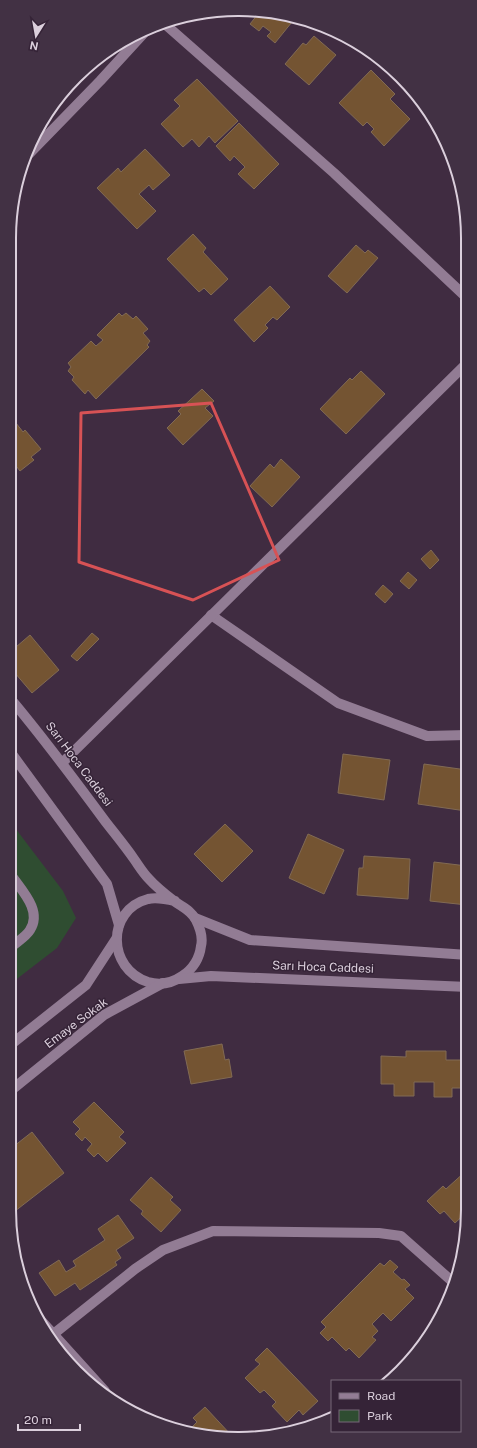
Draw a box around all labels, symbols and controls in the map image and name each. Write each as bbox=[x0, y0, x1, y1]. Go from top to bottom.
north arrow bbox=[16, 16, 56, 56]
text: N bbox=[29, 39, 39, 53]
street label: Sarı Hoca Caddesi bbox=[43, 719, 115, 809]
street label: Sarı Hoca Caddesi bbox=[272, 958, 374, 976]
street label: Emaye Sokak bbox=[42, 995, 110, 1051]
legend bbox=[331, 1380, 461, 1432]
text: Road bbox=[367, 1389, 395, 1403]
scale bar bbox=[18, 1406, 80, 1432]
text: Park bbox=[367, 1409, 393, 1423]
text: 20 m bbox=[24, 1413, 52, 1427]

